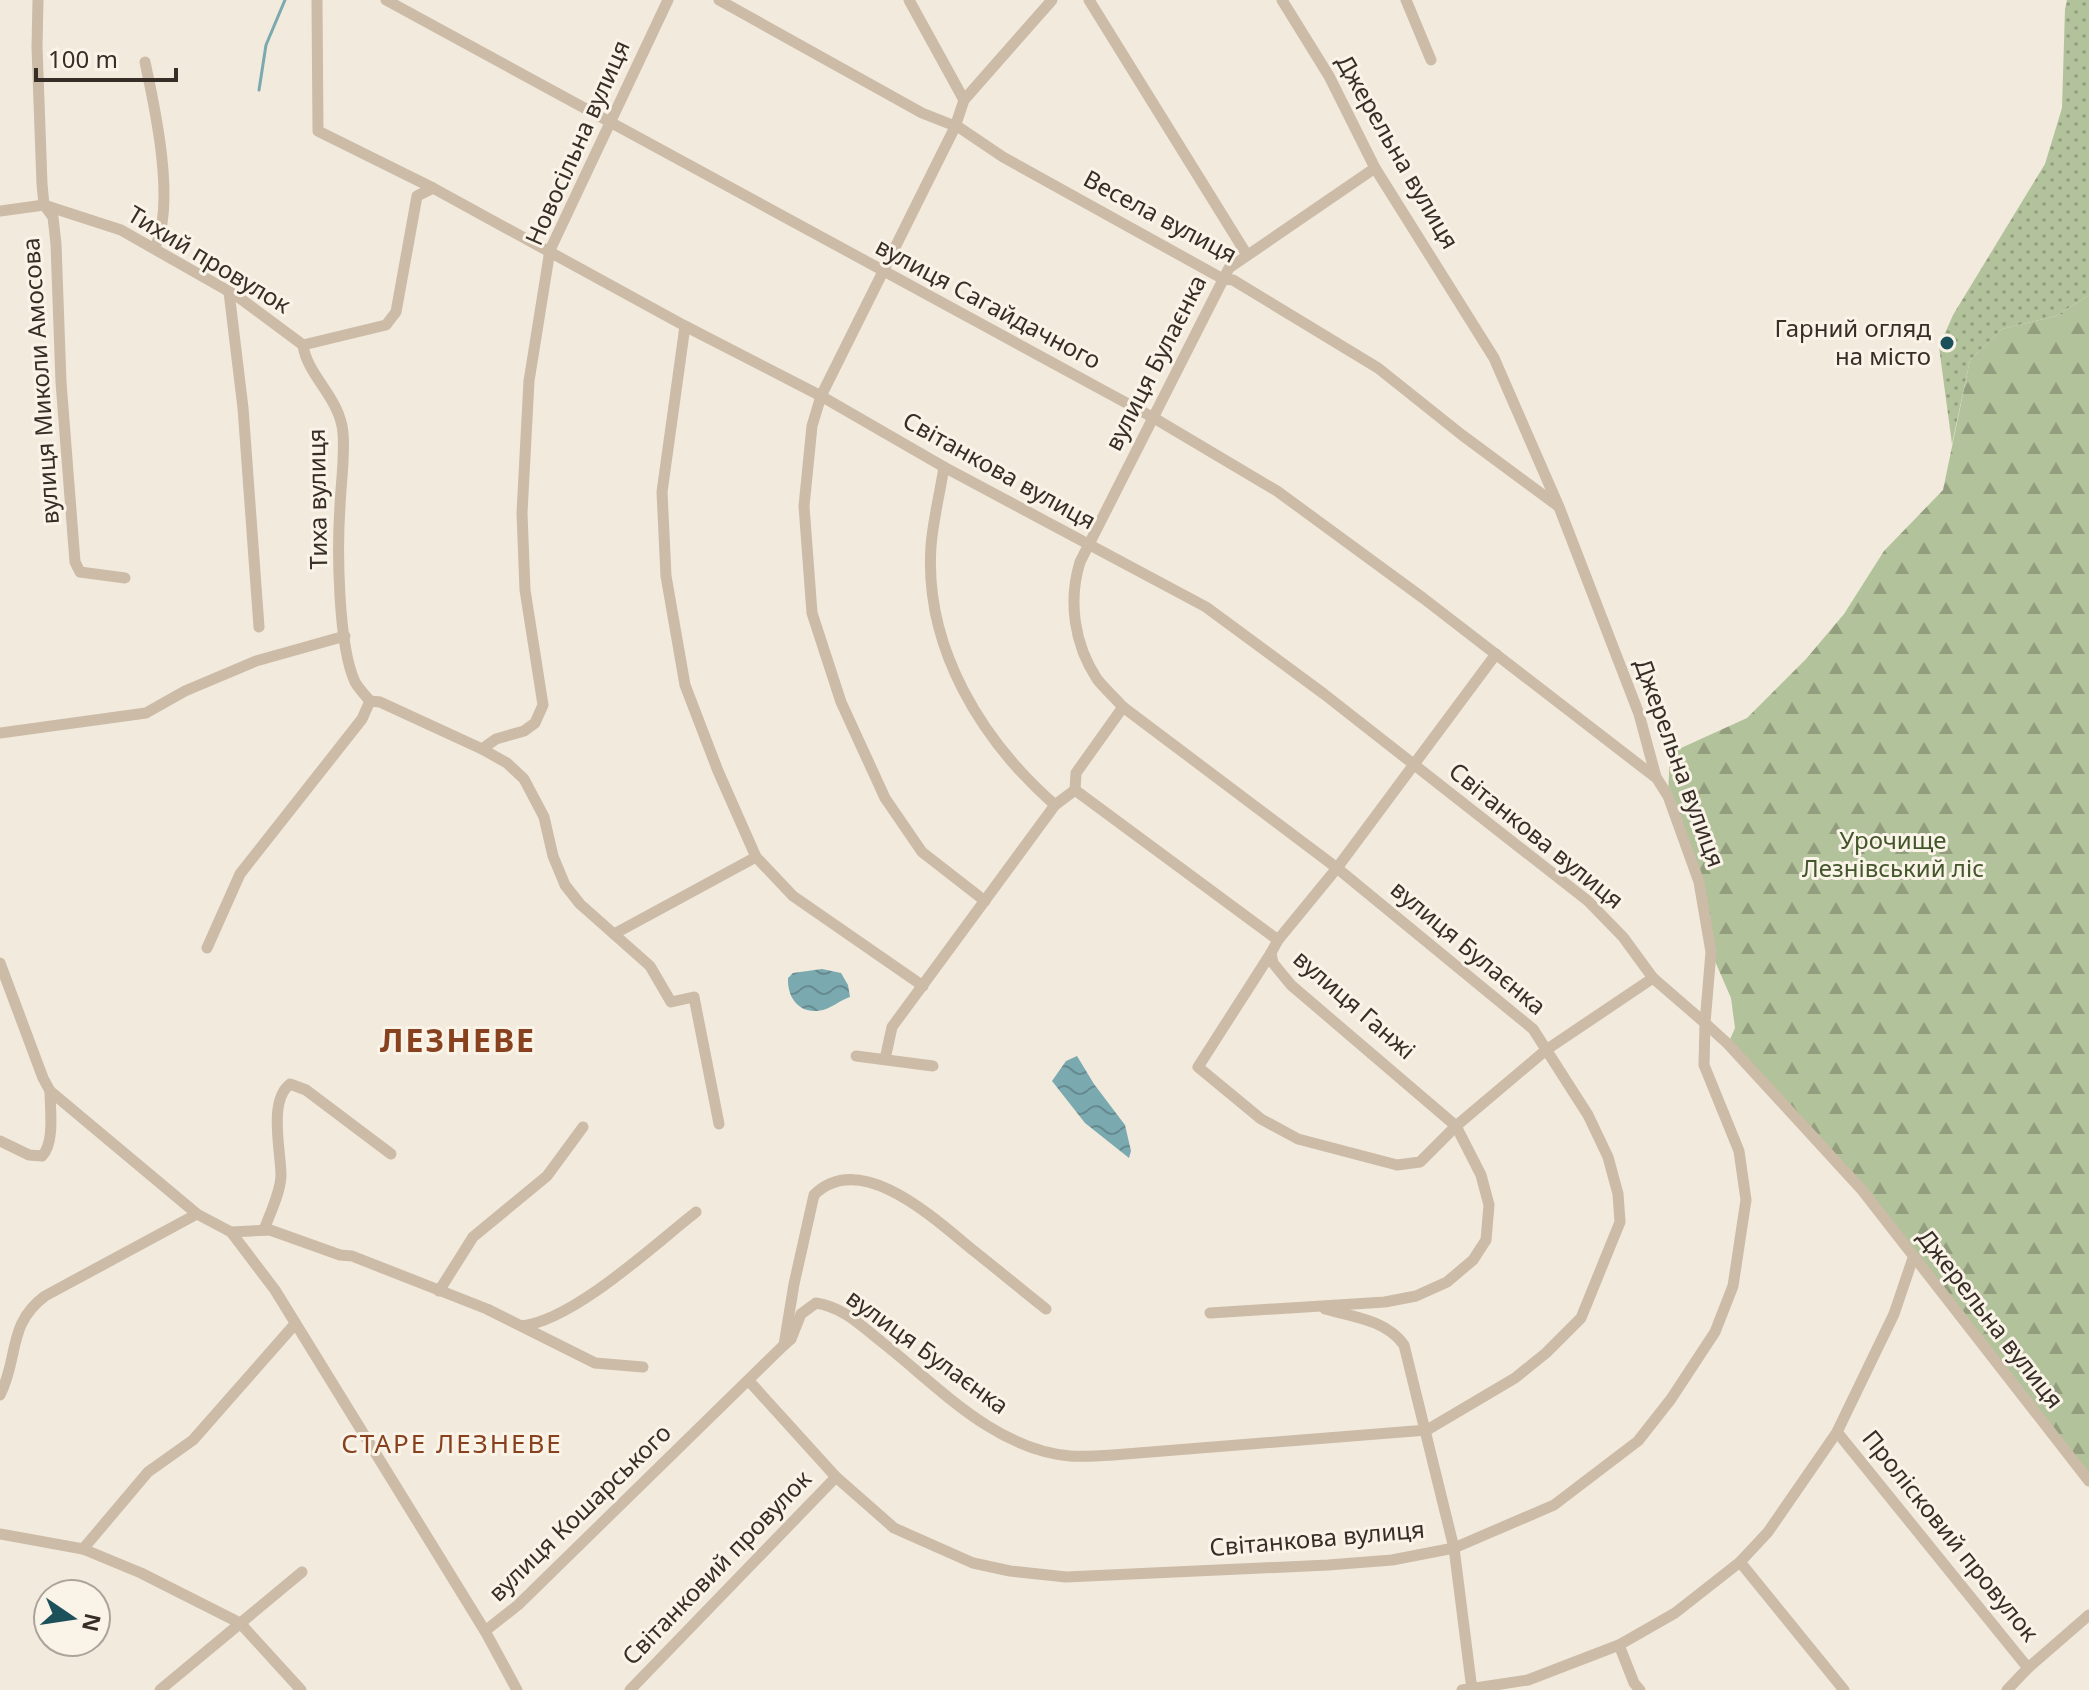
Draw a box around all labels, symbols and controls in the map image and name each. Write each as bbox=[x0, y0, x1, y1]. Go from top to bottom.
scale bar bbox=[36, 32, 176, 82]
street label: Новосільна вулиця bbox=[517, 35, 637, 250]
text: 100 m bbox=[48, 42, 118, 75]
street label: Джерельна вулиця bbox=[1329, 48, 1467, 255]
street label: Весела вулиця bbox=[1078, 161, 1243, 270]
street label: Тихий провулок bbox=[122, 197, 298, 321]
street label: вулиця Сагайдачного bbox=[870, 229, 1107, 376]
street label: вулиця Миколи Амосова bbox=[13, 237, 66, 526]
street label: вулиця Булаєнка bbox=[1096, 269, 1213, 456]
place label: Гарний огляд на місто bbox=[1774, 311, 1931, 372]
marker: Гарний огляд на місто bbox=[1938, 334, 1956, 352]
street label: Світанкова вулиця bbox=[897, 403, 1102, 536]
street label: Тиха вулиця bbox=[299, 428, 334, 570]
street label: Джерельна вулиця bbox=[1627, 654, 1733, 871]
street label: Світанкова вулиця bbox=[1443, 754, 1631, 916]
park label: Урочище Лезнівський ліс bbox=[1802, 823, 1984, 884]
street label: вулиця Булаєнка bbox=[1384, 872, 1554, 1022]
street label: вулиця Ганжі bbox=[1287, 942, 1423, 1066]
district label: ЛЕЗНЕВЕ bbox=[380, 1018, 536, 1061]
street label: Джерельна вулиця bbox=[1911, 1221, 2072, 1415]
street label: вулиця Булаєнка bbox=[840, 1281, 1016, 1421]
street label: вулиця Кошарського bbox=[480, 1416, 678, 1608]
street label: Пролісковий провулок bbox=[1855, 1422, 2047, 1648]
district label: СТАРЕ ЛЕЗНЕВЕ bbox=[341, 1425, 563, 1461]
street label: Світанковий провулок bbox=[614, 1462, 818, 1672]
street label: Світанкова вулиця bbox=[1208, 1512, 1426, 1563]
north arrow bbox=[32, 1578, 112, 1658]
text: N bbox=[76, 1611, 109, 1635]

